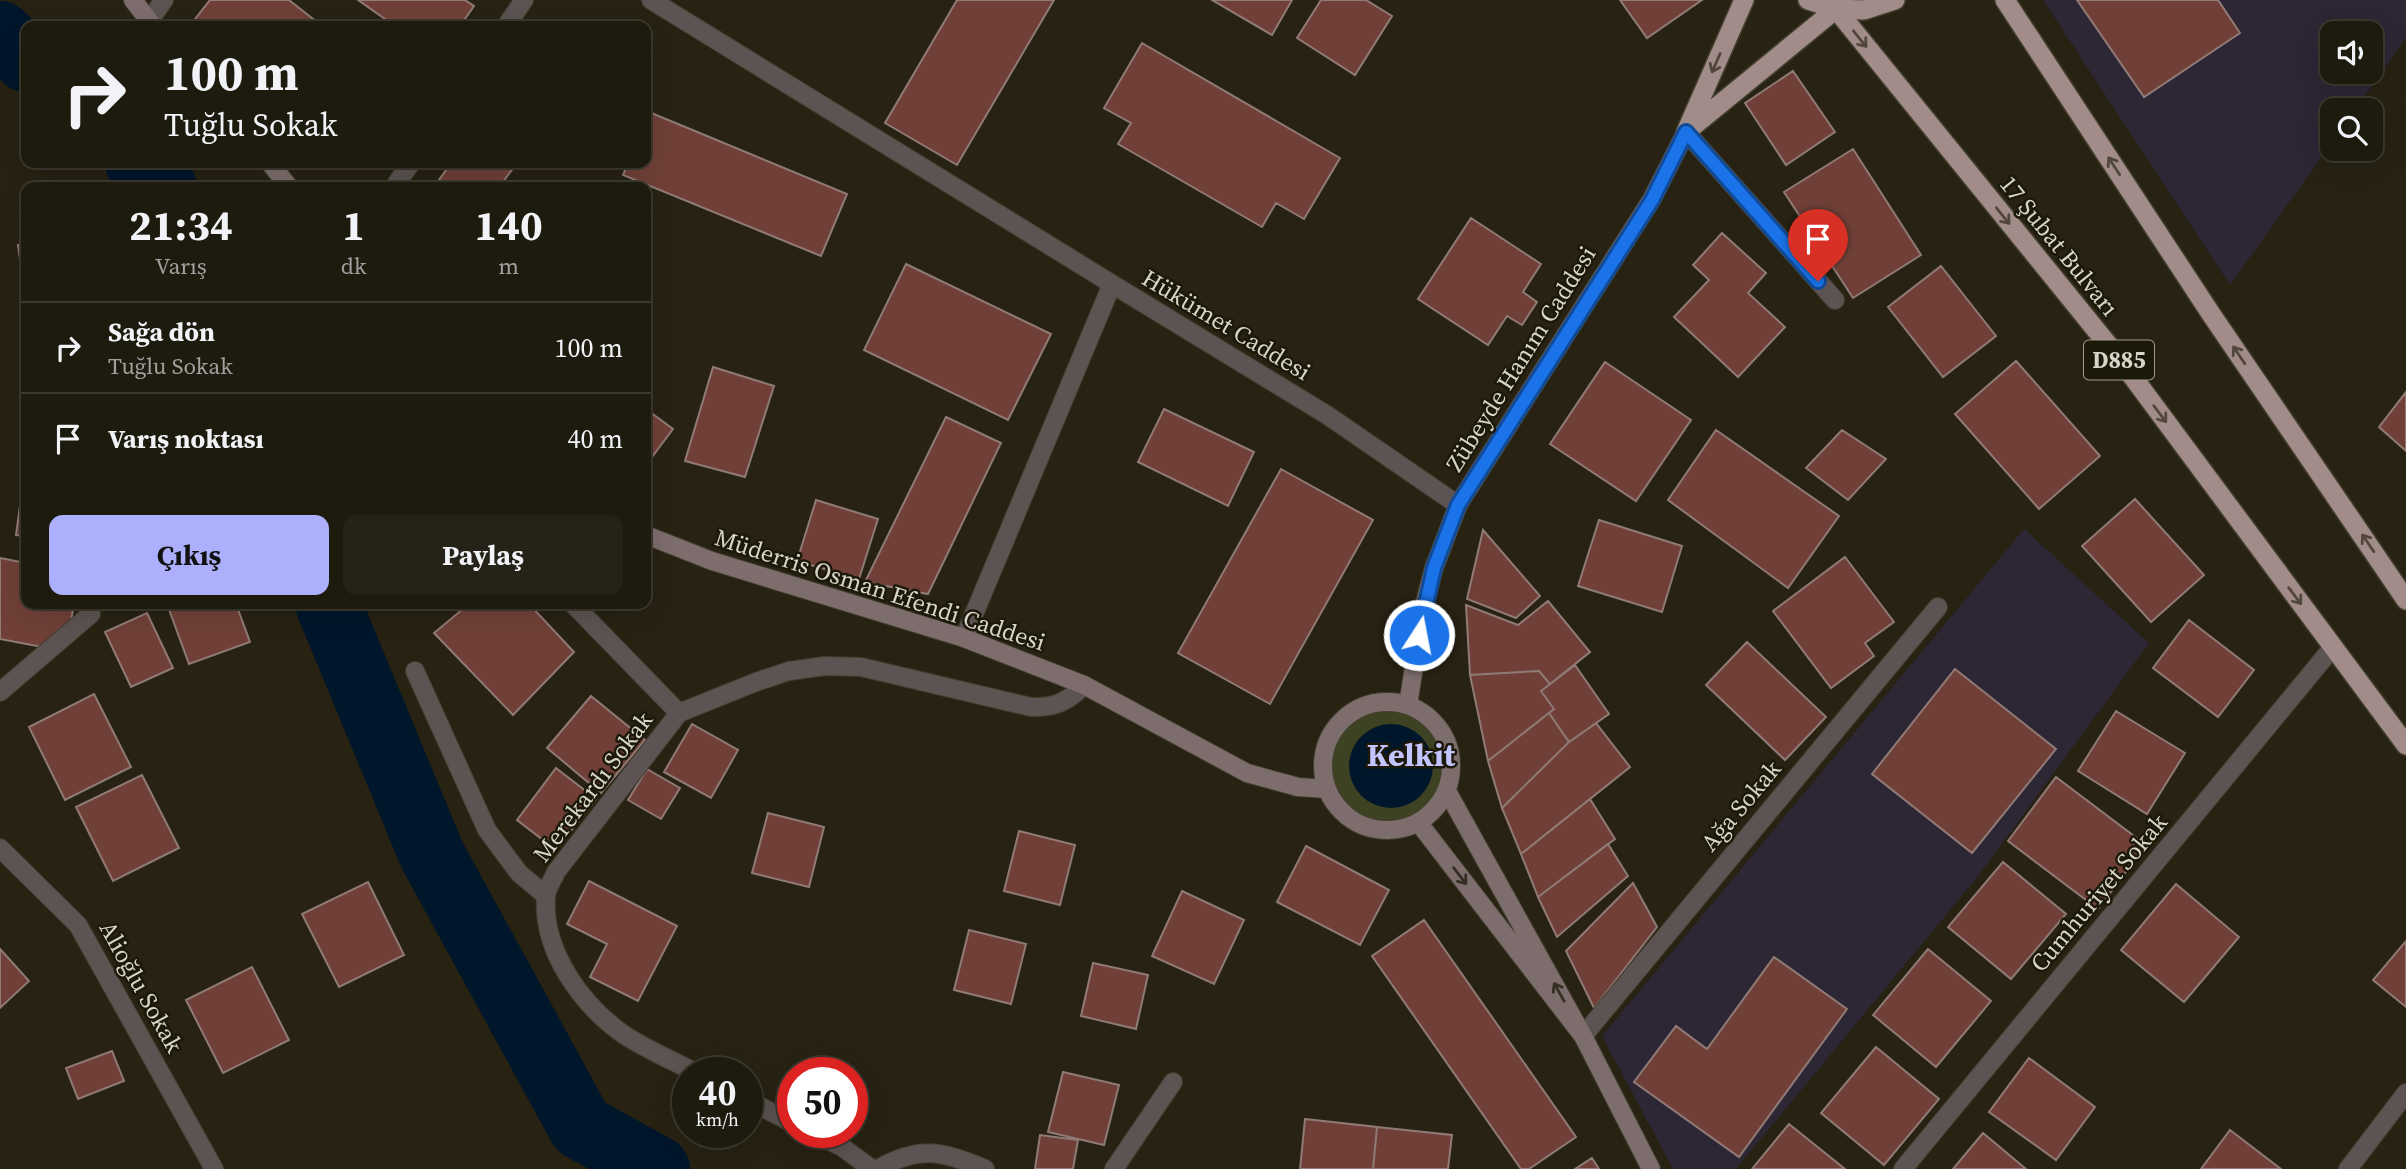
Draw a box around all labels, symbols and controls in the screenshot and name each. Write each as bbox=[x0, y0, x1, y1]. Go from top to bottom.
map controls bbox=[2320, 21, 2383, 161]
button: sound bbox=[2320, 21, 2383, 84]
one-way arrow bbox=[1853, 29, 1868, 47]
text: 100 m bbox=[164, 39, 299, 106]
icon: right bbox=[49, 49, 140, 140]
one-way arrow bbox=[1709, 51, 1722, 73]
button: search bbox=[2320, 98, 2383, 161]
text: Tuğlu Sokak bbox=[164, 103, 338, 147]
one-way arrow bbox=[2106, 157, 2121, 176]
street label: 17 Şubat Bulvarı bbox=[1993, 169, 2126, 323]
text: 21:34 bbox=[129, 196, 233, 254]
text: 1 bbox=[342, 196, 365, 254]
text: 140 bbox=[475, 196, 543, 254]
one-way arrow bbox=[1996, 206, 2011, 224]
pin bbox=[1788, 209, 1848, 281]
icon: arrive bbox=[1799, 220, 1837, 258]
street label: Zübeyde Hanım Caddesi bbox=[1438, 240, 1603, 478]
text: Varış bbox=[155, 250, 207, 282]
text: dk bbox=[341, 250, 366, 282]
text: m bbox=[498, 250, 519, 282]
street label: Hükümet Caddesi bbox=[1136, 261, 1317, 388]
text: Sağa dön bbox=[108, 314, 215, 350]
icon: right bbox=[49, 329, 87, 367]
text: 100 m bbox=[555, 330, 623, 366]
road number: D885 bbox=[2084, 340, 2154, 380]
one-way arrow bbox=[2232, 346, 2246, 366]
text: Tuğlu Sokak bbox=[108, 350, 233, 382]
one-way arrow bbox=[2152, 404, 2167, 422]
icon: arrive bbox=[49, 420, 87, 458]
text: Varış noktası bbox=[108, 421, 264, 457]
text: 40 m bbox=[568, 421, 623, 457]
button: Çıkış bbox=[49, 515, 329, 595]
button: Paylaş bbox=[343, 515, 623, 595]
street label: Müderris Osman Efendi Caddesi bbox=[711, 520, 1050, 659]
one-way arrow bbox=[2360, 534, 2374, 554]
one-way arrow bbox=[2288, 586, 2303, 605]
position arrow bbox=[1382, 598, 1456, 672]
street label: Merekardı Sokak bbox=[525, 704, 661, 869]
district label: Kelkit bbox=[1367, 733, 1456, 777]
street label: Ağa Sokak bbox=[1693, 753, 1789, 858]
street label: Cumhuriyet Sokak bbox=[2023, 806, 2175, 979]
one-way arrow bbox=[1452, 867, 1467, 885]
street label: Alioğlu Sokak bbox=[92, 915, 192, 1059]
one-way arrow bbox=[1552, 982, 1566, 1002]
speed limit sign: 50 bbox=[777, 1057, 868, 1148]
text: 40 bbox=[699, 1069, 736, 1117]
text: km/h bbox=[696, 1107, 739, 1132]

